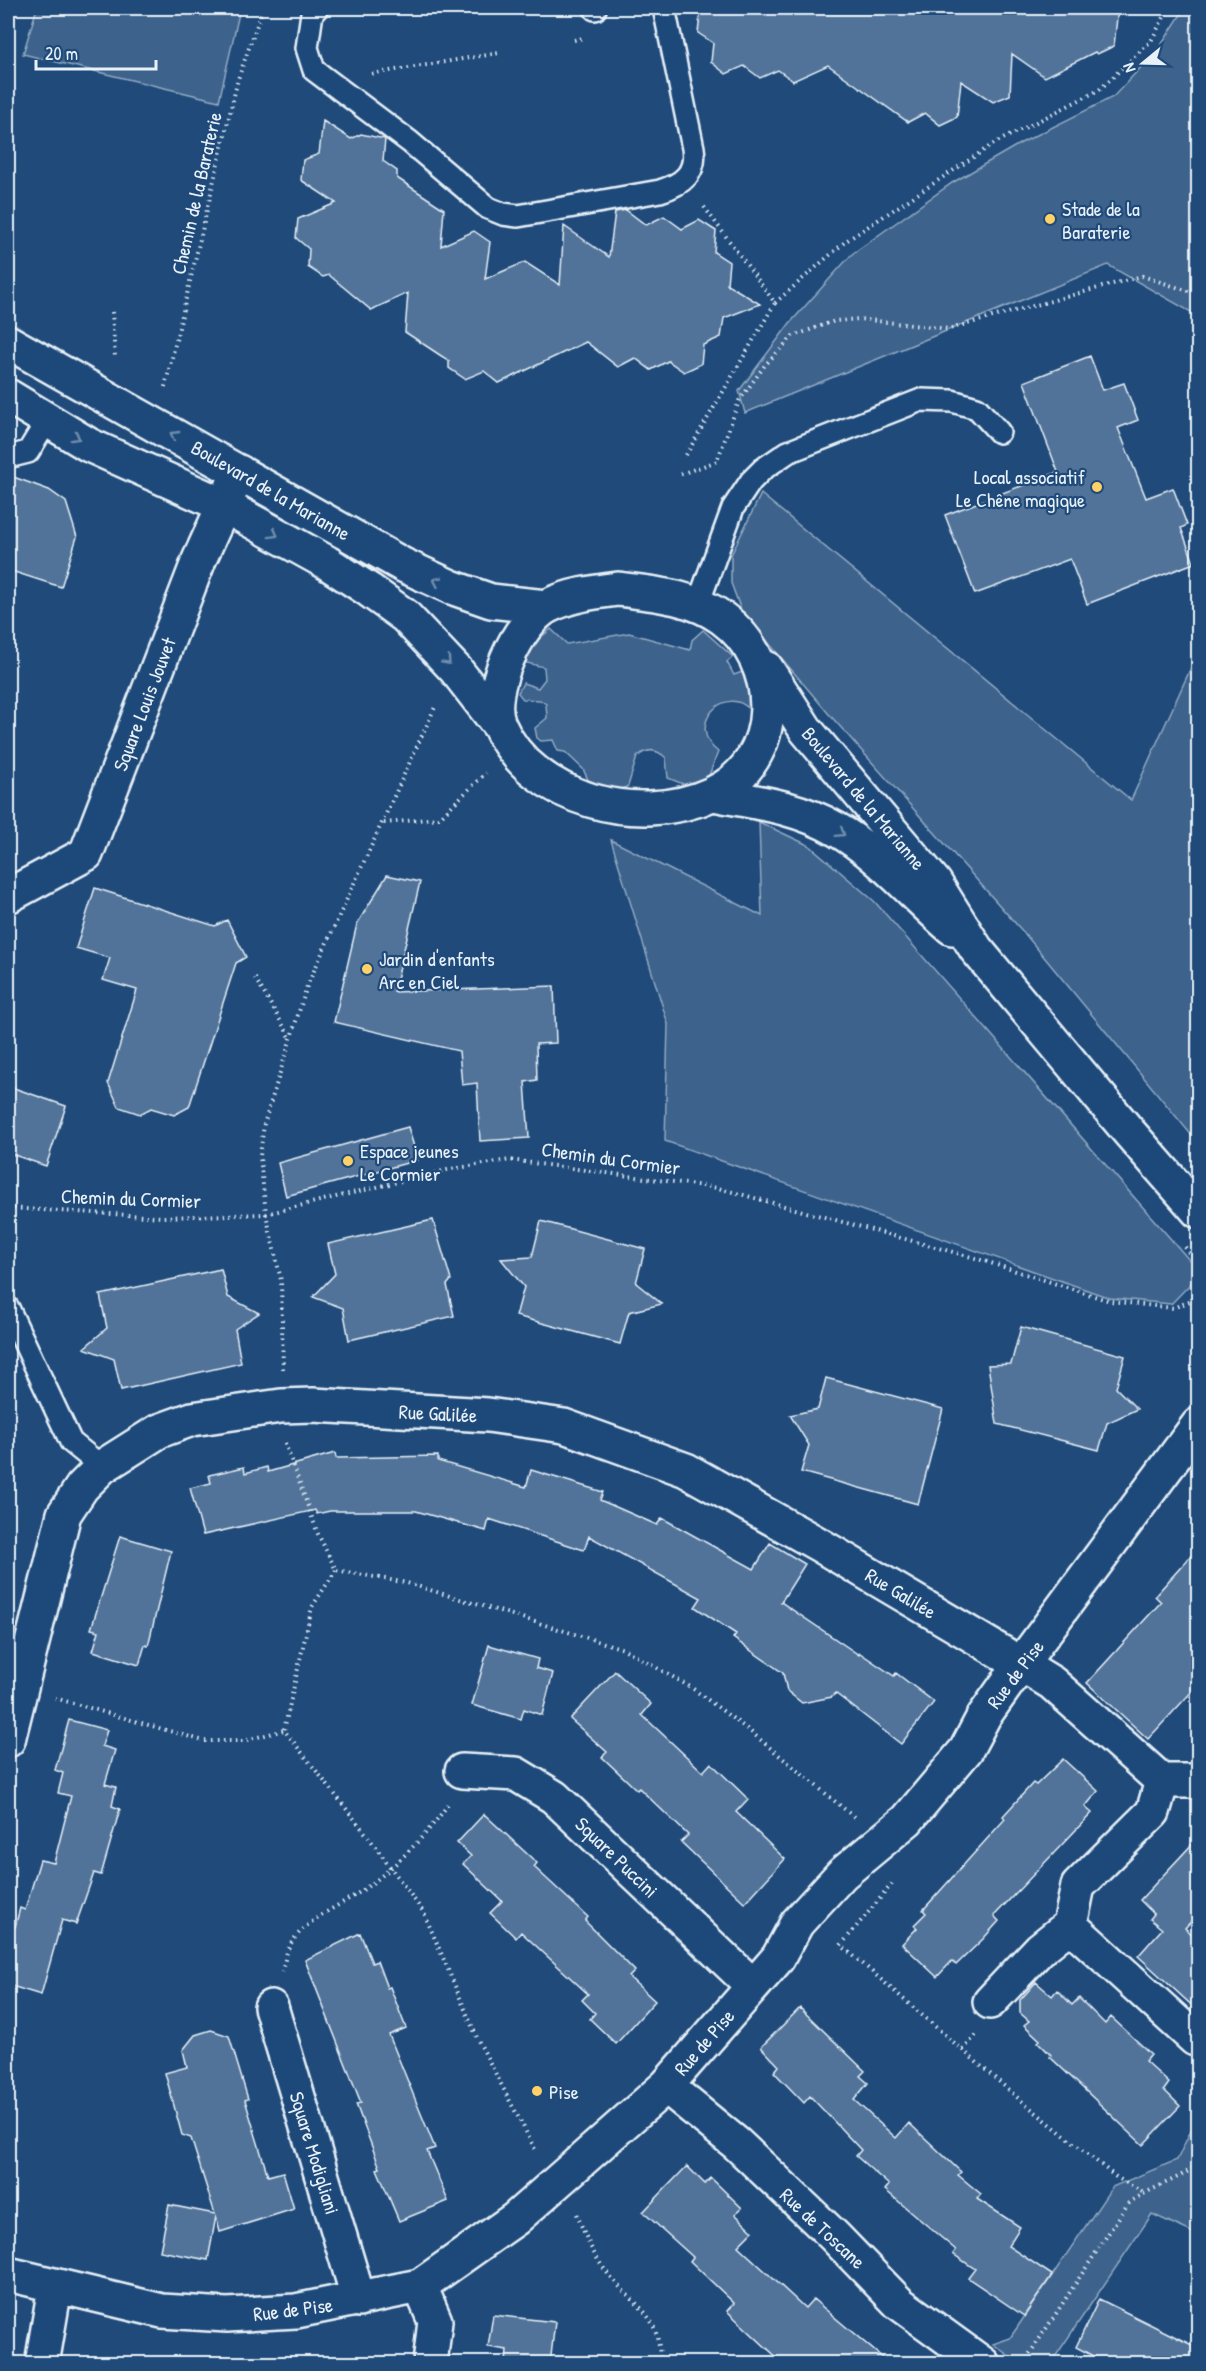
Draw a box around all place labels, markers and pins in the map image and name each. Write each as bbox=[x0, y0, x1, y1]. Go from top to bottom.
place label: Stade de la Baraterie bbox=[1062, 195, 1140, 245]
marker: Stade de la Baraterie bbox=[1043, 212, 1057, 226]
place label: Local associatif Le Chêne magique bbox=[956, 463, 1085, 513]
marker: Local associatif Le Chêne magique bbox=[1090, 480, 1104, 494]
place label: Jardin d'enfants Arc en Ciel bbox=[379, 945, 495, 995]
marker: Jardin d'enfants Arc en Ciel bbox=[360, 962, 374, 976]
place label: Espace jeunes Le Cormier bbox=[360, 1137, 459, 1187]
marker: Espace jeunes Le Cormier bbox=[341, 1154, 355, 1168]
place label: Pise bbox=[549, 2078, 579, 2105]
marker: Pise bbox=[530, 2084, 544, 2098]

